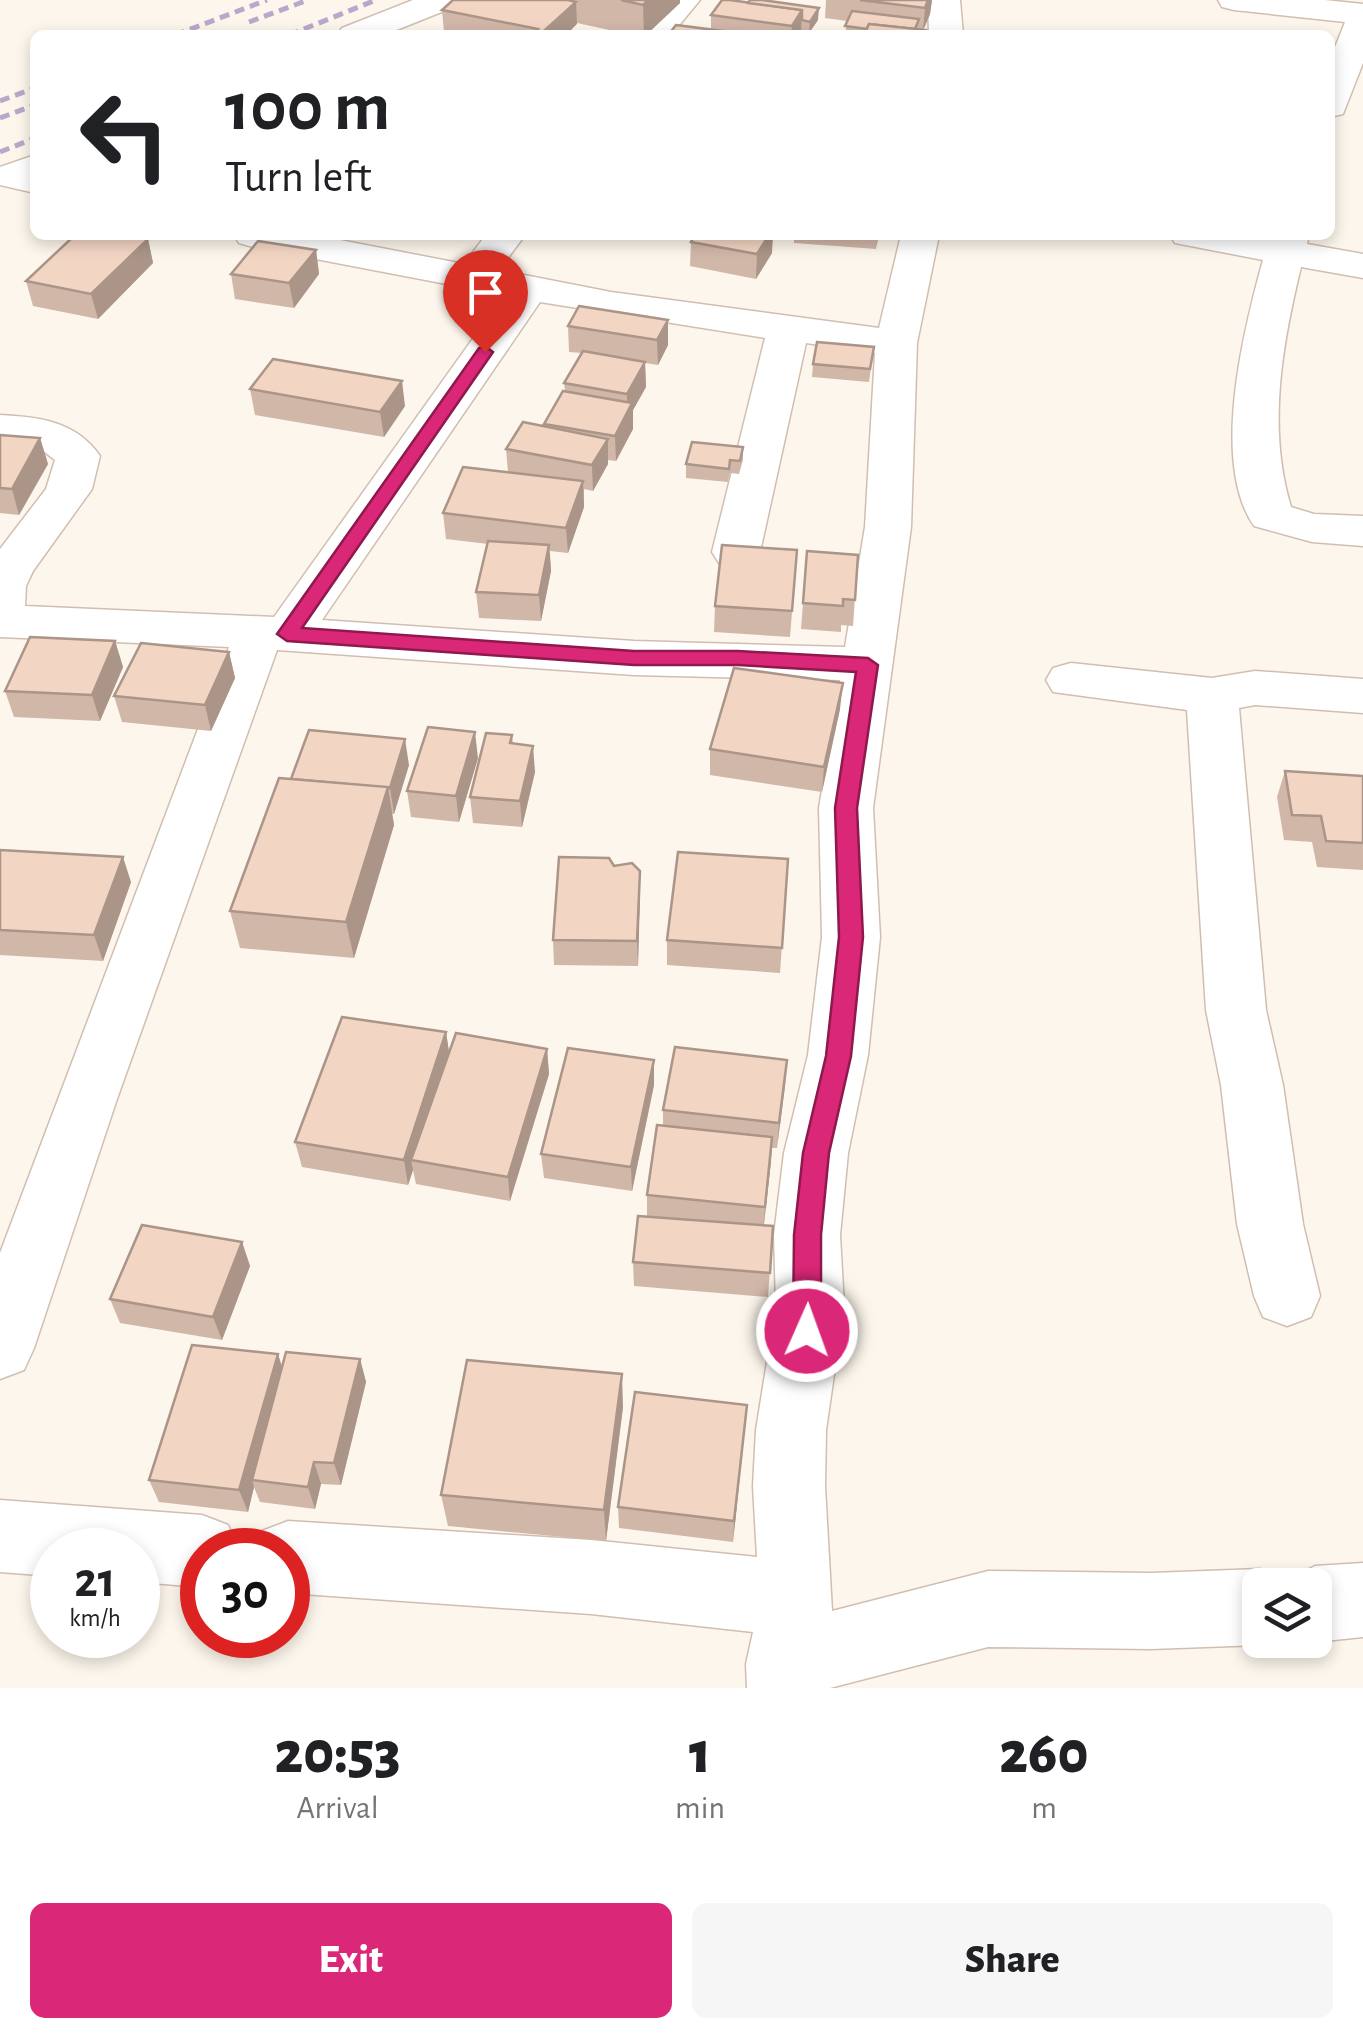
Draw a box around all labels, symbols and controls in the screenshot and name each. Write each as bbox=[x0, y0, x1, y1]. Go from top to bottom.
icon: left bbox=[60, 70, 190, 200]
text: 100 m bbox=[225, 73, 390, 143]
text: Turn left bbox=[225, 155, 372, 200]
pin bbox=[443, 250, 528, 353]
icon: arrive bbox=[458, 265, 513, 320]
position arrow bbox=[755, 1279, 859, 1383]
speed limit sign: 30 bbox=[180, 1528, 310, 1658]
text: 21 bbox=[74, 1556, 116, 1606]
map controls bbox=[1242, 1568, 1332, 1658]
button: layers bbox=[1242, 1568, 1332, 1658]
text: km/h bbox=[69, 1606, 121, 1631]
text: 20:53 bbox=[274, 1724, 401, 1784]
text: 1 bbox=[689, 1724, 711, 1784]
text: 260 bbox=[999, 1724, 1089, 1784]
text: Arrival bbox=[296, 1792, 379, 1824]
text: min bbox=[675, 1792, 725, 1824]
text: m bbox=[1031, 1792, 1057, 1824]
button: Exit bbox=[30, 1903, 672, 2018]
button: Share bbox=[692, 1903, 1333, 2018]

